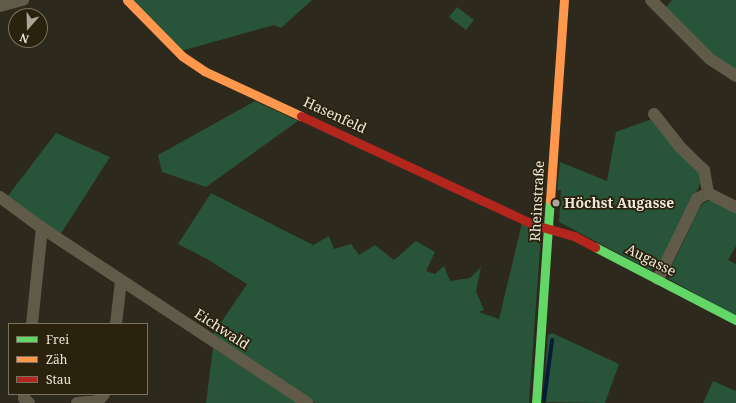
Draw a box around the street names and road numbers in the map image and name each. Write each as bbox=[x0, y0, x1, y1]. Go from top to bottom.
street label: Hasenfeld bbox=[301, 93, 369, 137]
street label: Rheinstraße bbox=[526, 160, 548, 242]
street label: Augasse bbox=[623, 240, 679, 280]
street label: Eichwald bbox=[191, 305, 253, 353]

